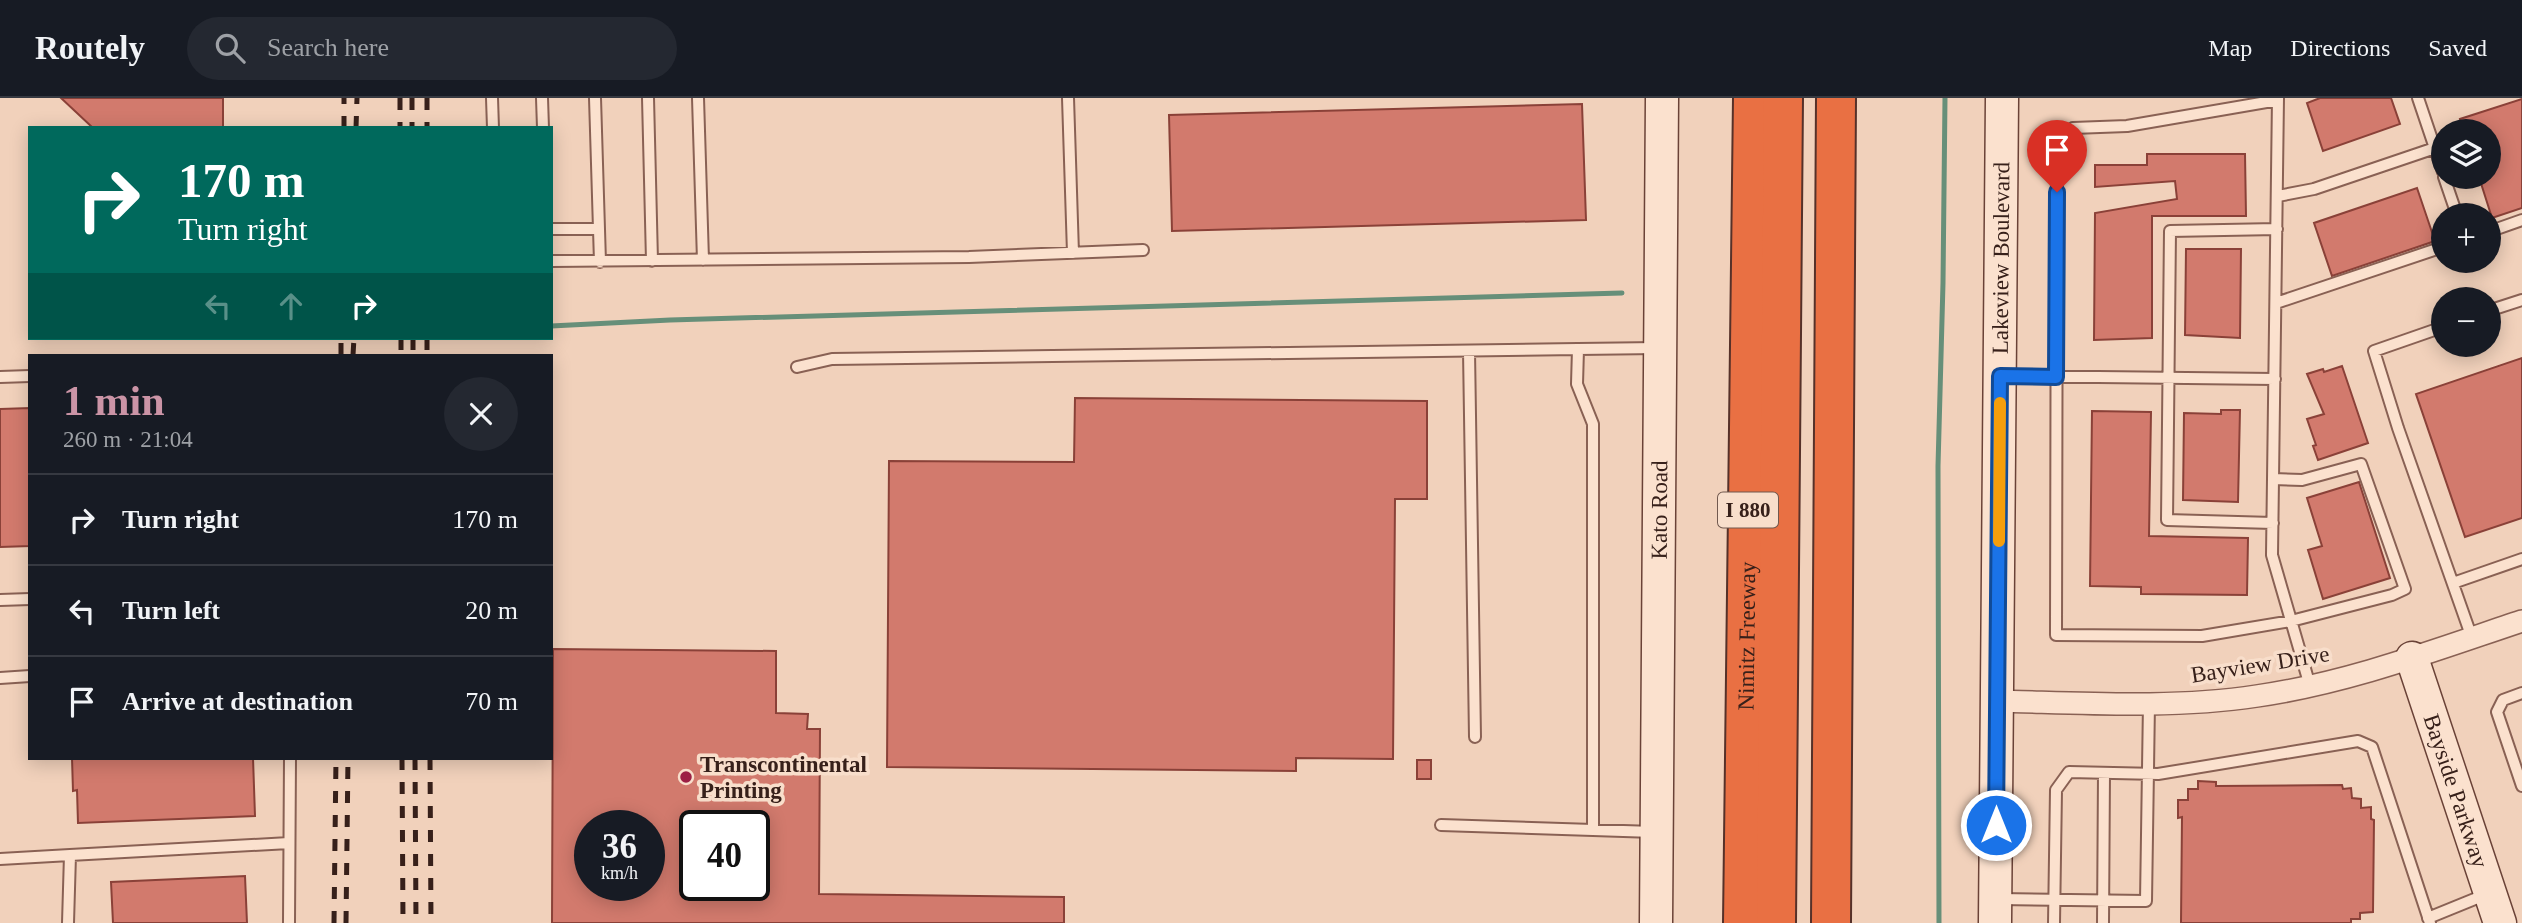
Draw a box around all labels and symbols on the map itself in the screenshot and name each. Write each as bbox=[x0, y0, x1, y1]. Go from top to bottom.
pin bbox=[2027, 120, 2087, 192]
street label: Lakeview Boulevard bbox=[1988, 161, 2014, 354]
street label: Kato Road bbox=[1647, 460, 1672, 560]
road number: I 880 bbox=[1718, 492, 1778, 528]
street label: Nimitz Freeway bbox=[1734, 561, 1760, 711]
street label: Bayview Drive bbox=[2189, 641, 2331, 688]
street label: Bayside Parkway bbox=[2419, 711, 2493, 872]
place label: Transcontinental Printing bbox=[700, 752, 867, 803]
marker: Transcontinental Printing bbox=[678, 769, 694, 785]
position arrow bbox=[1959, 788, 2033, 862]
speed limit sign: 40 bbox=[679, 810, 770, 901]

